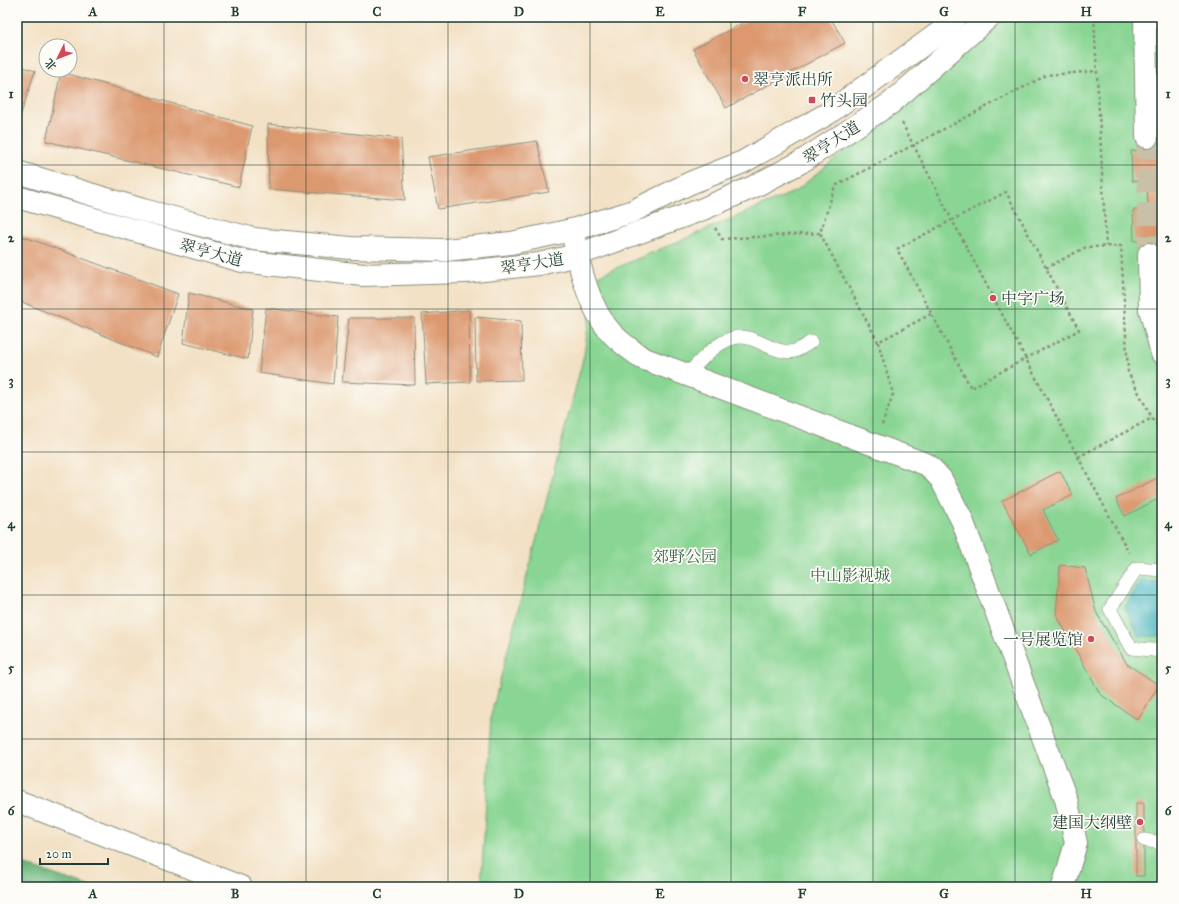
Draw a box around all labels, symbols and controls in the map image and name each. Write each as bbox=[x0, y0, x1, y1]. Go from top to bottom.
text: A bbox=[88, 4, 98, 20]
text: B bbox=[231, 4, 240, 20]
text: C bbox=[373, 4, 382, 20]
text: D bbox=[514, 4, 524, 20]
text: E bbox=[655, 4, 665, 20]
text: F bbox=[798, 4, 807, 20]
text: G bbox=[939, 4, 949, 20]
text: H bbox=[1080, 4, 1092, 20]
north arrow bbox=[38, 38, 78, 78]
text: 北 bbox=[43, 56, 60, 73]
place label: 翠亨派出所 bbox=[753, 70, 833, 89]
marker: 翠亨派出所 bbox=[740, 74, 750, 84]
text: 1 bbox=[8, 86, 14, 102]
text: 1 bbox=[1165, 86, 1171, 102]
place label: 竹头园 bbox=[820, 91, 868, 110]
marker: 竹头园 bbox=[807, 95, 817, 105]
street label: 翠亨大道 bbox=[799, 117, 863, 168]
text: 2 bbox=[8, 230, 15, 246]
text: 2 bbox=[1165, 230, 1172, 246]
street label: 翠亨大道 bbox=[177, 235, 244, 270]
street label: 翠亨大道 bbox=[499, 249, 565, 278]
place label: 中字广场 bbox=[1001, 289, 1065, 308]
marker: 中字广场 bbox=[988, 293, 998, 303]
text: 3 bbox=[8, 373, 14, 389]
text: 3 bbox=[1165, 373, 1171, 389]
text: 4 bbox=[7, 516, 15, 532]
text: 4 bbox=[1164, 516, 1172, 532]
park label: 郊野公园 bbox=[653, 547, 717, 566]
park label: 中山影视城 bbox=[810, 566, 890, 585]
place label: 一号展览馆 bbox=[1003, 630, 1083, 649]
marker: 一号展览馆 bbox=[1086, 634, 1096, 644]
text: 5 bbox=[8, 660, 15, 676]
text: 5 bbox=[1165, 660, 1172, 676]
text: 6 bbox=[8, 803, 16, 819]
text: 6 bbox=[1165, 803, 1173, 819]
place label: 建国大纲壁 bbox=[1052, 813, 1132, 832]
marker: 建国大纲壁 bbox=[1135, 817, 1145, 827]
scale bar bbox=[40, 840, 108, 866]
text: 20 m bbox=[46, 847, 72, 861]
text: A bbox=[88, 886, 98, 902]
text: B bbox=[231, 886, 240, 902]
text: C bbox=[373, 886, 382, 902]
text: D bbox=[514, 886, 524, 902]
text: E bbox=[655, 886, 665, 902]
text: F bbox=[798, 886, 807, 902]
text: G bbox=[939, 886, 949, 902]
text: H bbox=[1080, 886, 1092, 902]

